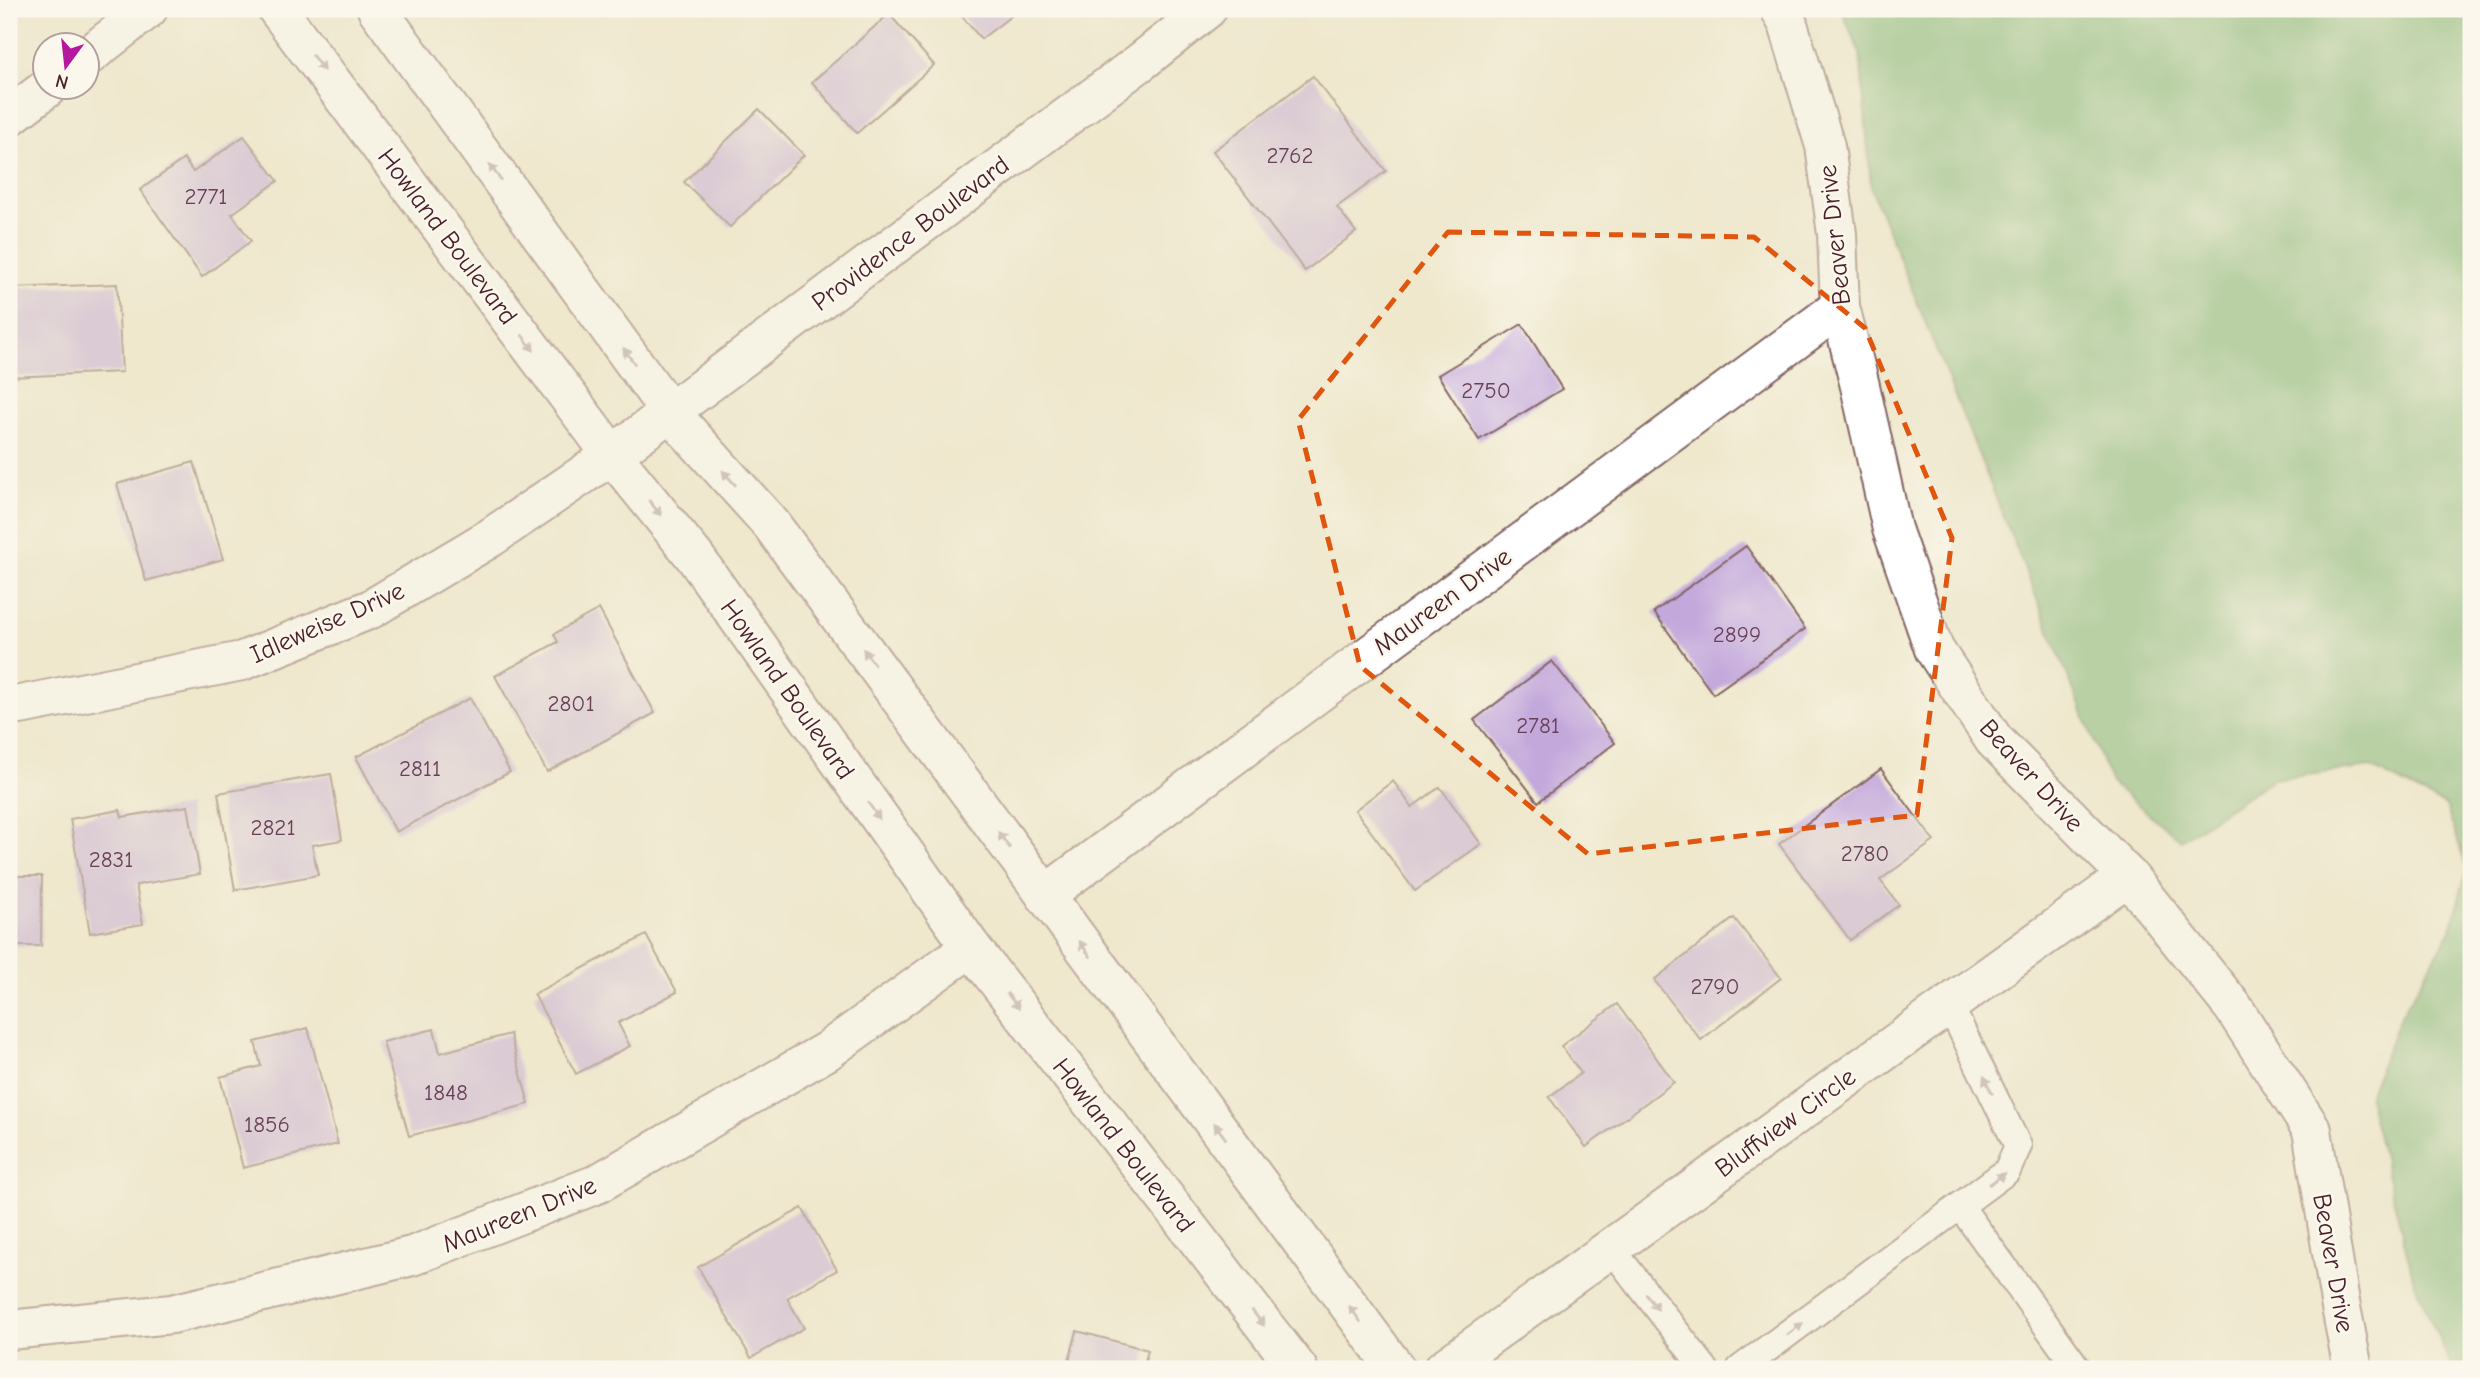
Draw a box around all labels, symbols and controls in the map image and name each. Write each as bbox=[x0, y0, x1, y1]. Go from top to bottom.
north arrow bbox=[32, 32, 102, 102]
one-way arrow bbox=[311, 54, 326, 72]
text: N bbox=[53, 69, 71, 94]
house number: 2762 bbox=[1266, 142, 1314, 169]
street label: Howland Boulevard bbox=[371, 143, 523, 331]
street label: Providence Boulevard bbox=[806, 150, 1015, 318]
one-way arrow bbox=[488, 163, 502, 181]
street label: Beaver Drive bbox=[1813, 163, 1857, 307]
house number: 2771 bbox=[185, 183, 227, 210]
one-way arrow bbox=[521, 334, 536, 352]
one-way arrow bbox=[622, 347, 636, 365]
house number: 2750 bbox=[1461, 377, 1511, 404]
one-way arrow bbox=[721, 469, 737, 487]
one-way arrow bbox=[647, 499, 662, 516]
street label: Maureen Drive bbox=[1368, 542, 1517, 662]
street label: Idleweise Drive bbox=[246, 576, 409, 670]
street label: Howland Boulevard bbox=[714, 594, 861, 785]
house number: 2899 bbox=[1713, 621, 1761, 648]
one-way arrow bbox=[862, 648, 876, 666]
house number: 2801 bbox=[548, 690, 595, 717]
house number: 2781 bbox=[1516, 712, 1560, 739]
street label: Beaver Drive bbox=[1973, 713, 2090, 838]
house number: 2811 bbox=[399, 755, 441, 782]
one-way arrow bbox=[867, 802, 881, 820]
house number: 2821 bbox=[250, 814, 296, 841]
one-way arrow bbox=[998, 831, 1012, 849]
house number: 2780 bbox=[1841, 840, 1889, 867]
house number: 2831 bbox=[89, 846, 133, 873]
one-way arrow bbox=[1077, 940, 1092, 958]
house number: 2790 bbox=[1690, 973, 1740, 1000]
one-way arrow bbox=[1005, 992, 1020, 1010]
street label: Howland Boulevard bbox=[1046, 1053, 1201, 1239]
street label: Bluffview Circle bbox=[1710, 1062, 1862, 1184]
one-way arrow bbox=[1983, 1075, 1994, 1095]
house number: 1848 bbox=[424, 1079, 468, 1106]
house number: 1856 bbox=[244, 1111, 290, 1138]
one-way arrow bbox=[1213, 1122, 1227, 1141]
street label: Maureen Drive bbox=[438, 1170, 601, 1259]
one-way arrow bbox=[1988, 1171, 2006, 1186]
street label: Beaver Drive bbox=[2306, 1191, 2360, 1335]
one-way arrow bbox=[1645, 1293, 1660, 1311]
one-way arrow bbox=[1348, 1305, 1362, 1324]
one-way arrow bbox=[1251, 1308, 1266, 1326]
one-way arrow bbox=[1786, 1322, 1804, 1336]

